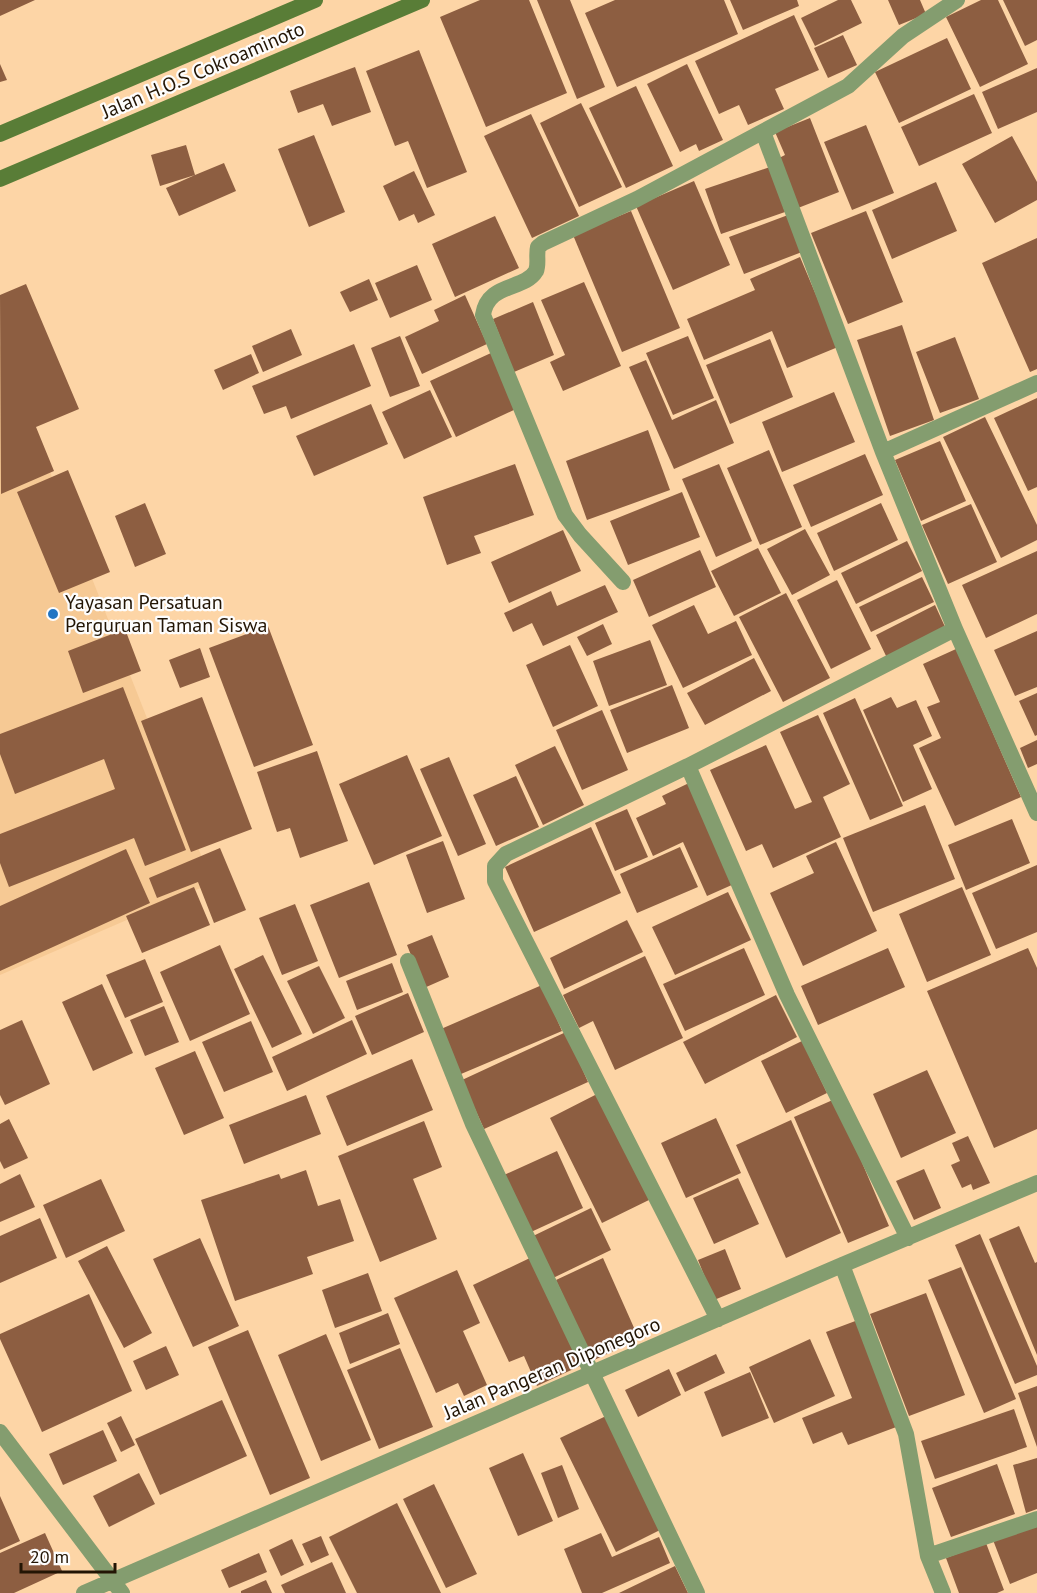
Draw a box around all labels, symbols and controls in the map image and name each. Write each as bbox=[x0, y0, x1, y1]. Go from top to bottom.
street label: Jalan H.O.S Cokroaminoto bbox=[97, 15, 308, 125]
place label: Yayasan Persatuan Perguruan Taman Siswa bbox=[65, 589, 267, 638]
marker: Yayasan Persatuan Perguruan Taman Siswa bbox=[46, 607, 60, 621]
street label: Jalan Pangeran Diponegoro bbox=[439, 1311, 664, 1426]
scale bar bbox=[21, 1536, 116, 1574]
text: 20 m bbox=[30, 1545, 69, 1568]

